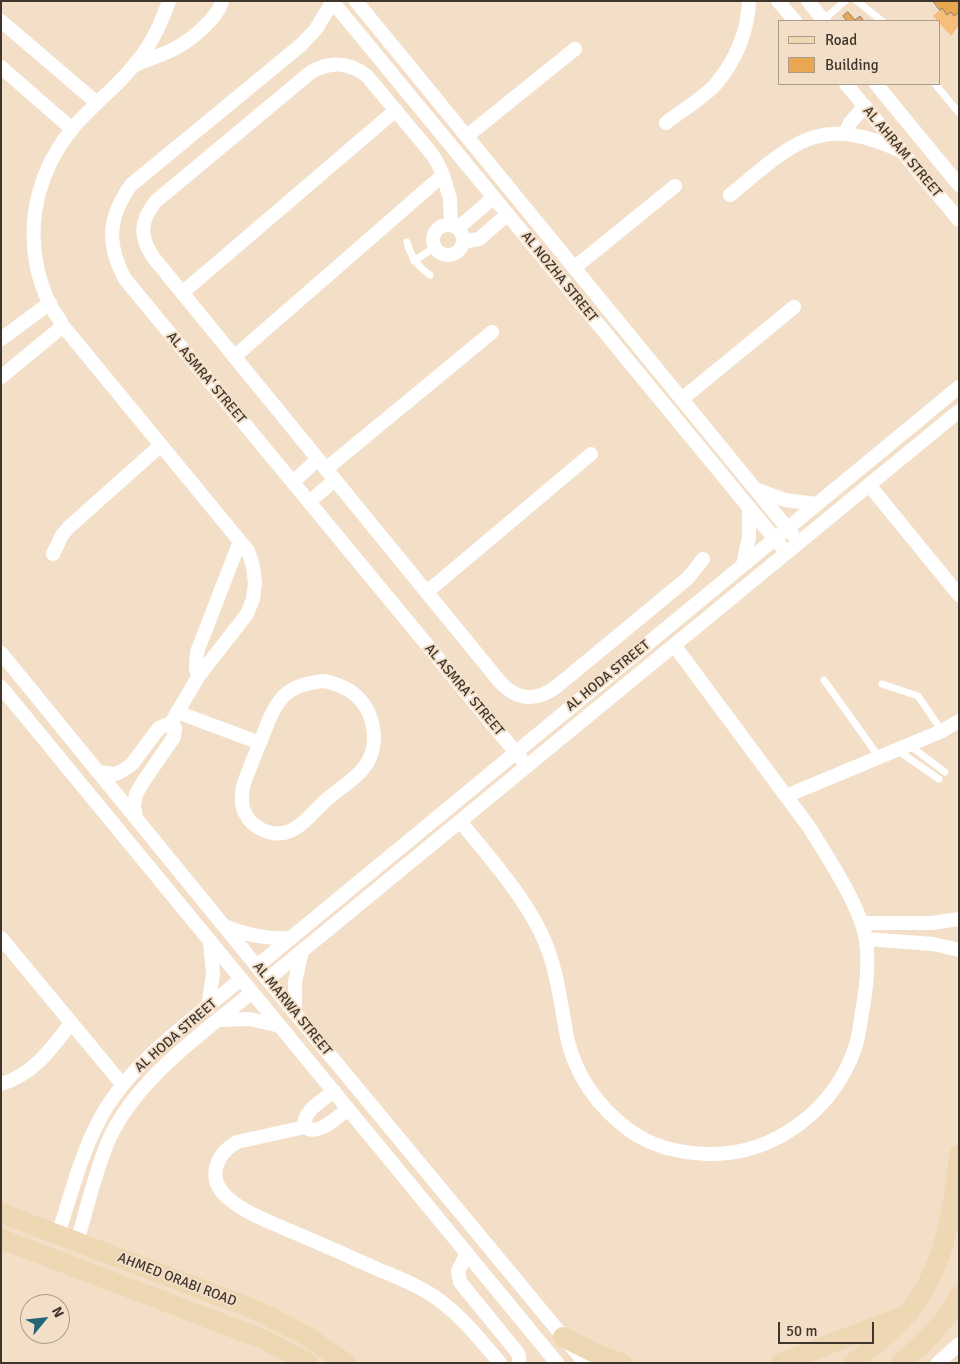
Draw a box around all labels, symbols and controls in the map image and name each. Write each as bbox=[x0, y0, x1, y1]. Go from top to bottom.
legend bbox=[778, 20, 940, 85]
text: Road bbox=[825, 31, 857, 49]
text: Building bbox=[825, 56, 879, 74]
street label: AL AHRAM STREET bbox=[859, 103, 945, 201]
street label: AL NOZHA STREET bbox=[517, 228, 601, 326]
street label: AL ASMRA' STREET bbox=[163, 329, 249, 427]
street label: AL HODA STREET bbox=[563, 637, 653, 715]
street label: AL ASMRA' STREET bbox=[421, 641, 507, 739]
street label: AL MARWA STREET bbox=[249, 959, 335, 1059]
street label: AL HODA STREET bbox=[131, 996, 221, 1076]
street label: AHMED ORABI ROAD bbox=[115, 1250, 239, 1310]
north arrow bbox=[20, 1294, 70, 1344]
text: N bbox=[48, 1304, 68, 1320]
scale bar bbox=[780, 1312, 876, 1344]
text: 50 m bbox=[786, 1322, 817, 1340]

